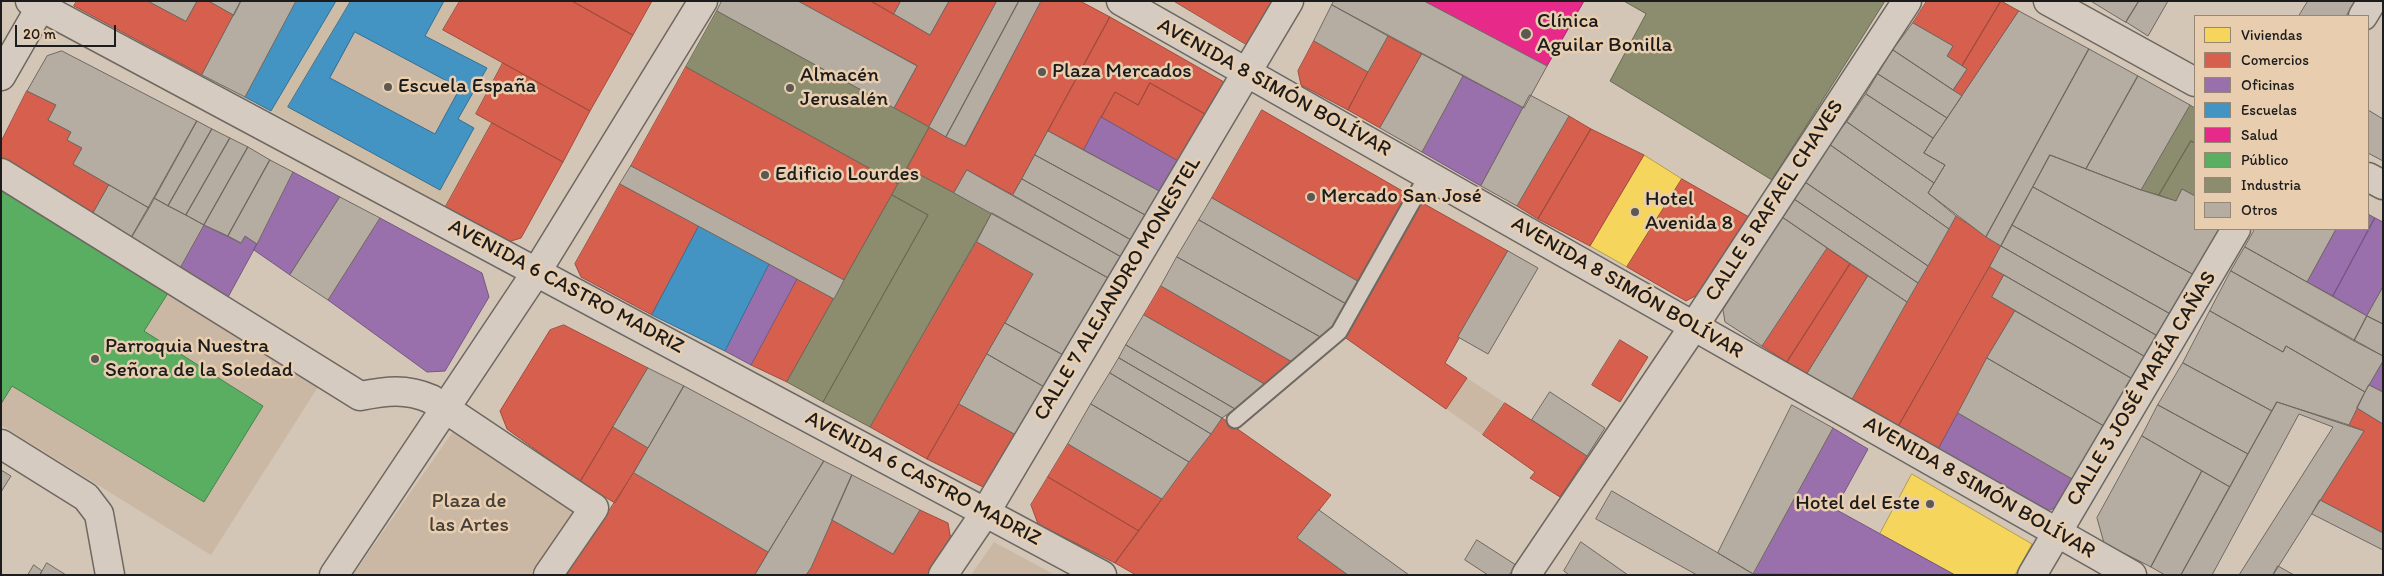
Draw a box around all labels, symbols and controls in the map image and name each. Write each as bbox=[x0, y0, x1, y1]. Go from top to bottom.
place label: Clínica Aguilar Bonilla bbox=[1537, 9, 1672, 59]
street label: AVENIDA 8 SIMÓN BOLÍVAR bbox=[1153, 13, 1395, 163]
scale bar bbox=[18, 15, 119, 47]
legend bbox=[2194, 15, 2369, 230]
text: 20 m bbox=[23, 25, 56, 43]
text: Viviendas bbox=[2241, 26, 2302, 44]
marker: Clínica Aguilar Bonilla bbox=[1519, 27, 1533, 41]
text: Comercios bbox=[2241, 51, 2309, 69]
place label: Plaza Mercados bbox=[1052, 59, 1192, 85]
place label: Almacén Jerusalén bbox=[800, 63, 888, 113]
marker: Plaza Mercados bbox=[1036, 66, 1048, 78]
place label: Escuela España bbox=[398, 74, 536, 100]
text: Oficinas bbox=[2241, 76, 2294, 94]
marker: Escuela España bbox=[382, 81, 394, 93]
marker: Almacén Jerusalén bbox=[784, 82, 796, 94]
street label: CALLE 5 RAFAEL CHAVES bbox=[1700, 96, 1850, 306]
text: Escuelas bbox=[2241, 101, 2297, 119]
text: Salud bbox=[2241, 126, 2278, 144]
text: Público bbox=[2241, 151, 2288, 169]
street label: CALLE 7 ALEJANDRO MONESTEL bbox=[1029, 153, 1207, 425]
place label: Edificio Lourdes bbox=[775, 162, 919, 188]
marker: Edificio Lourdes bbox=[759, 169, 771, 181]
text: Industria bbox=[2241, 176, 2301, 194]
place label: Mercado San José bbox=[1321, 184, 1482, 210]
place label: Hotel Avenida 8 bbox=[1645, 187, 1733, 237]
marker: Mercado San José bbox=[1305, 191, 1317, 203]
text: Otros bbox=[2241, 201, 2278, 219]
marker: Hotel Avenida 8 bbox=[1629, 206, 1641, 218]
street label: AVENIDA 8 SIMÓN BOLÍVAR bbox=[1507, 211, 1747, 365]
street label: AVENIDA 6 CASTRO MADRIZ bbox=[444, 214, 688, 360]
street label: CALLE 3 JOSÉ MARÍA CAÑAS bbox=[2062, 267, 2222, 511]
place label: Parroquia Nuestra Señora de la Soledad bbox=[105, 334, 293, 384]
marker: Parroquia Nuestra Señora de la Soledad bbox=[89, 353, 101, 365]
street label: AVENIDA 6 CASTRO MADRIZ bbox=[801, 406, 1045, 552]
street label: AVENIDA 8 SIMÓN BOLÍVAR bbox=[1859, 411, 2099, 565]
park label: Plaza de las Artes bbox=[429, 489, 509, 539]
place label: Hotel del Este bbox=[1795, 491, 1920, 517]
marker: Hotel del Este bbox=[1924, 498, 1936, 510]

